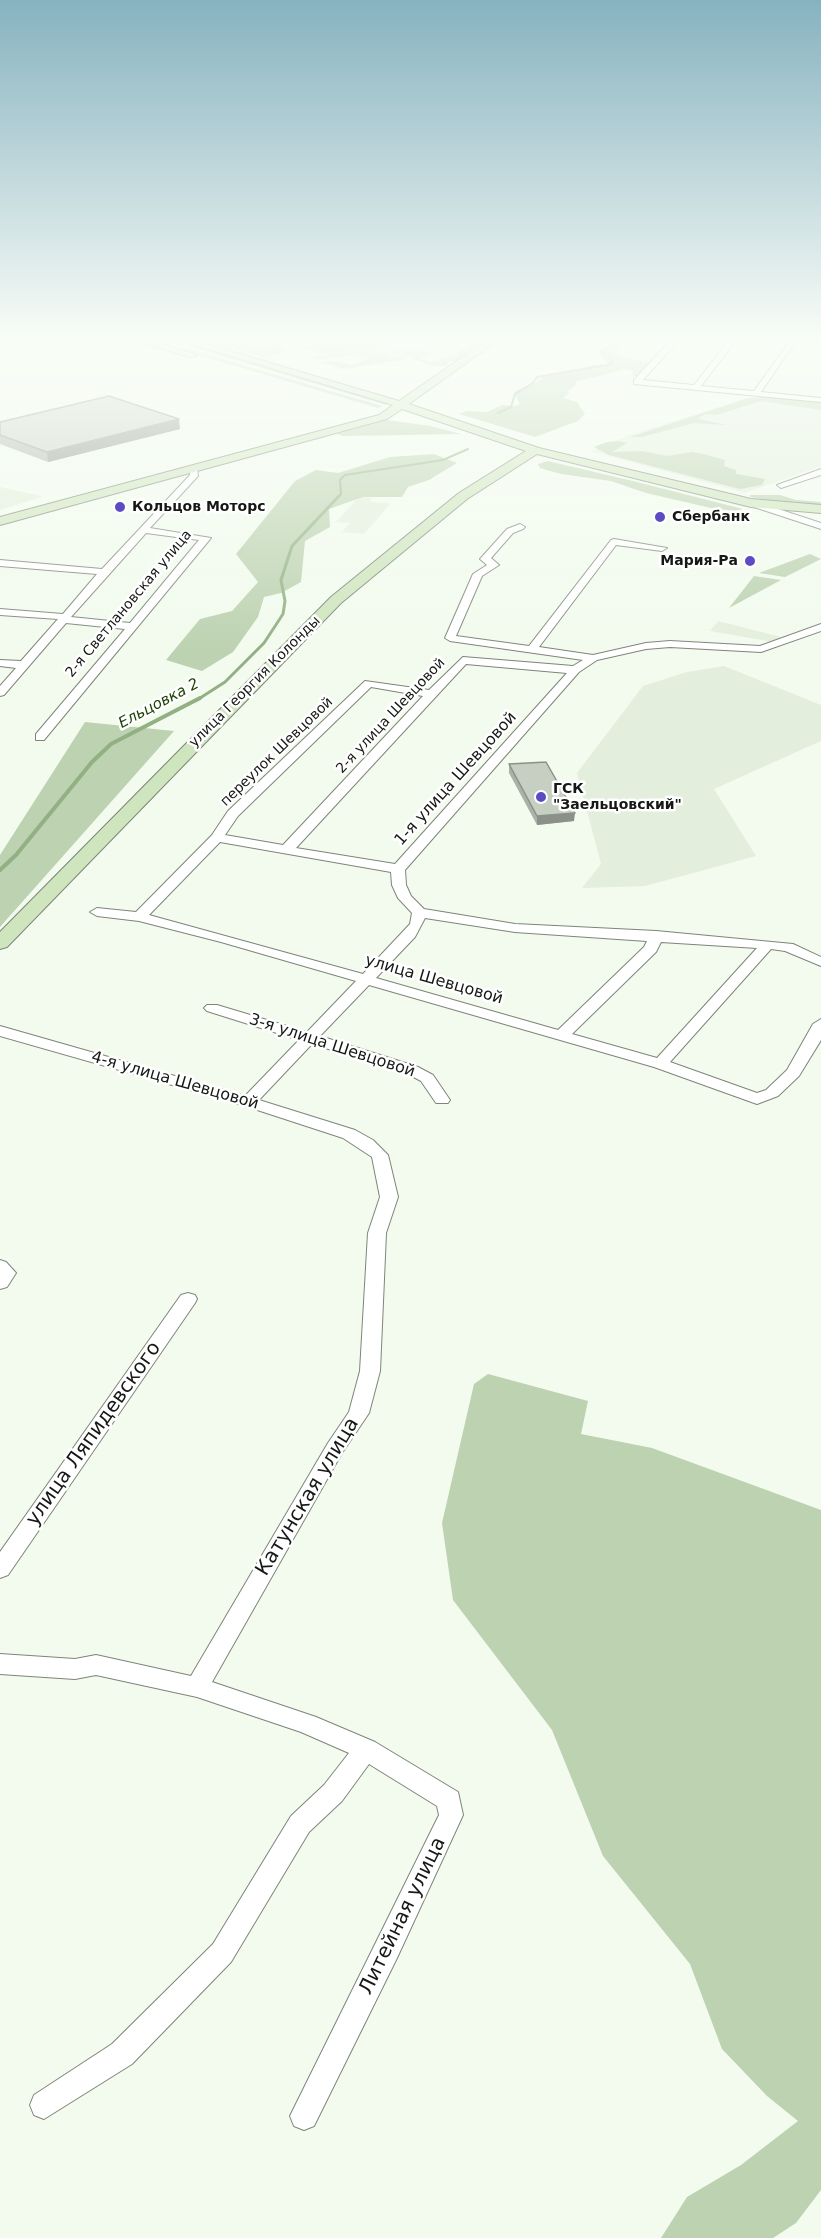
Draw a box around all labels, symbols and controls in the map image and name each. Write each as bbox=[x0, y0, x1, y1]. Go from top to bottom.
place label: Кольцов Моторс bbox=[132, 499, 265, 515]
marker: Кольцов Моторс bbox=[113, 500, 127, 514]
place label: Сбербанк bbox=[672, 509, 750, 525]
marker: Сбербанк bbox=[653, 510, 667, 524]
street label: 2-я Светлановская улица bbox=[62, 527, 196, 681]
place label: Мария-Ра bbox=[660, 553, 738, 569]
marker: Мария-Ра bbox=[743, 554, 757, 568]
street label: улица Георгия Колонды bbox=[186, 613, 324, 751]
street label: 2-я улица Шевцовой bbox=[333, 655, 449, 777]
water label: Ельцовка 2 bbox=[116, 675, 202, 733]
street label: переулок Шевцовой bbox=[217, 694, 337, 810]
street label: 1-я улица Шевцовой bbox=[391, 708, 521, 850]
place label: ГСК "Заельцовский" bbox=[553, 781, 682, 814]
marker: ГСК "Заельцовский" bbox=[534, 790, 548, 804]
street label: улица Шевцовой bbox=[363, 951, 505, 1009]
street label: 3-я улица Шевцовой bbox=[247, 1010, 417, 1082]
street label: 4-я улица Шевцовой bbox=[89, 1048, 261, 1114]
street label: улица Ляпидевского bbox=[21, 1337, 167, 1531]
street label: Катунская улица bbox=[251, 1414, 365, 1580]
street label: Литейная улица bbox=[354, 1833, 452, 1999]

